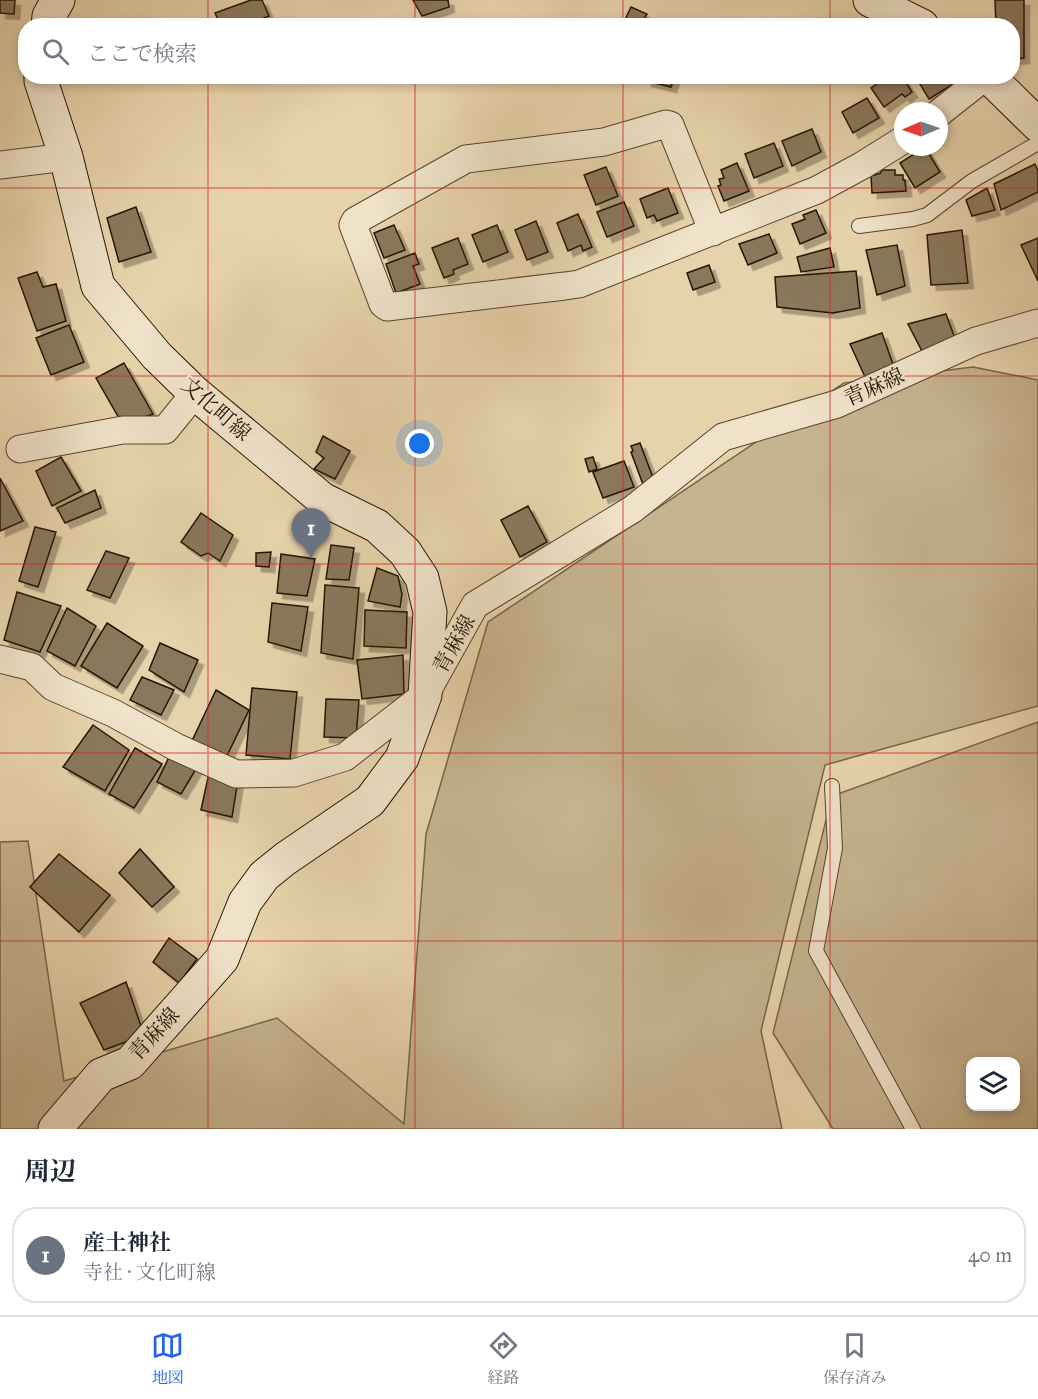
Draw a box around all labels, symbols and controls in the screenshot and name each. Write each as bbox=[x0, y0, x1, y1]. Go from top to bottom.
search box bbox=[18, 18, 1020, 84]
icon: search bbox=[39, 35, 72, 68]
text: ここで検索 bbox=[87, 40, 197, 67]
north arrow bbox=[894, 102, 948, 156]
street label: 青麻線 bbox=[840, 362, 908, 412]
street label: 文化町線 bbox=[176, 372, 256, 446]
your location bbox=[405, 429, 434, 458]
pin: 1 bbox=[292, 508, 330, 558]
street label: 青麻線 bbox=[427, 610, 481, 678]
street label: 青麻線 bbox=[123, 1002, 185, 1066]
map controls bbox=[966, 1057, 1020, 1111]
button: layers bbox=[966, 1057, 1020, 1111]
text: 周辺 bbox=[24, 1155, 76, 1187]
text: 産土神社 bbox=[83, 1229, 171, 1256]
text: 1 bbox=[42, 1243, 49, 1267]
text: 40 m bbox=[968, 1243, 1012, 1267]
text: 寺社 · 文化町線 bbox=[83, 1260, 216, 1284]
tab: 地図 bbox=[151, 1329, 184, 1388]
tab: 経路 bbox=[487, 1329, 520, 1388]
tab: 保存済み bbox=[823, 1329, 887, 1388]

